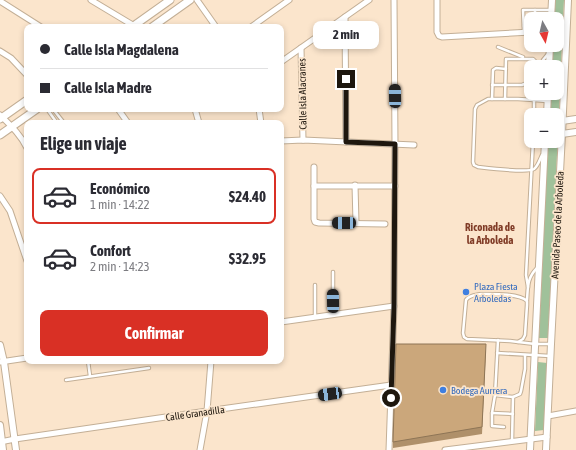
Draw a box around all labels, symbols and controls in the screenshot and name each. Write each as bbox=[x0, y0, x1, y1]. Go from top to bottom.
north arrow bbox=[524, 12, 564, 52]
map controls bbox=[524, 12, 564, 148]
callout: 2 min bbox=[313, 21, 379, 49]
text: 2 min bbox=[333, 27, 359, 42]
text: Calle Isla Magdalena bbox=[64, 41, 179, 58]
street label: Calle Isla Alacranes bbox=[296, 58, 309, 130]
button: + bbox=[524, 60, 564, 100]
route end bbox=[337, 70, 355, 88]
text: Calle Isla Madre bbox=[64, 79, 152, 96]
car bbox=[389, 84, 401, 108]
button: − bbox=[524, 108, 564, 148]
text: Elige un viaje bbox=[40, 133, 127, 154]
street label: Avenida Paseo de la Arboleda bbox=[549, 171, 566, 279]
icon: car bbox=[42, 178, 78, 214]
text: Económico bbox=[90, 180, 150, 197]
text: $24.40 bbox=[229, 188, 266, 205]
text: 1 min · 14:22 bbox=[90, 197, 150, 212]
car bbox=[332, 217, 356, 229]
district label: Riconada de la Arboleda bbox=[465, 221, 515, 246]
icon: car bbox=[42, 240, 78, 276]
text: Confort bbox=[90, 242, 131, 259]
text: $32.95 bbox=[229, 250, 266, 267]
text: 2 min · 14:23 bbox=[90, 259, 150, 274]
place label: Plaza Fiesta Arboledas bbox=[474, 281, 518, 304]
marker: Plaza Fiesta Arboledas bbox=[461, 287, 471, 297]
car bbox=[327, 289, 339, 313]
button: Confirmar bbox=[40, 310, 268, 356]
marker: Bodega Aurrera bbox=[438, 385, 448, 395]
place label: Bodega Aurrera bbox=[451, 385, 508, 396]
car bbox=[317, 386, 343, 402]
route start bbox=[382, 389, 400, 407]
street label: Calle Granadilla bbox=[165, 404, 226, 423]

